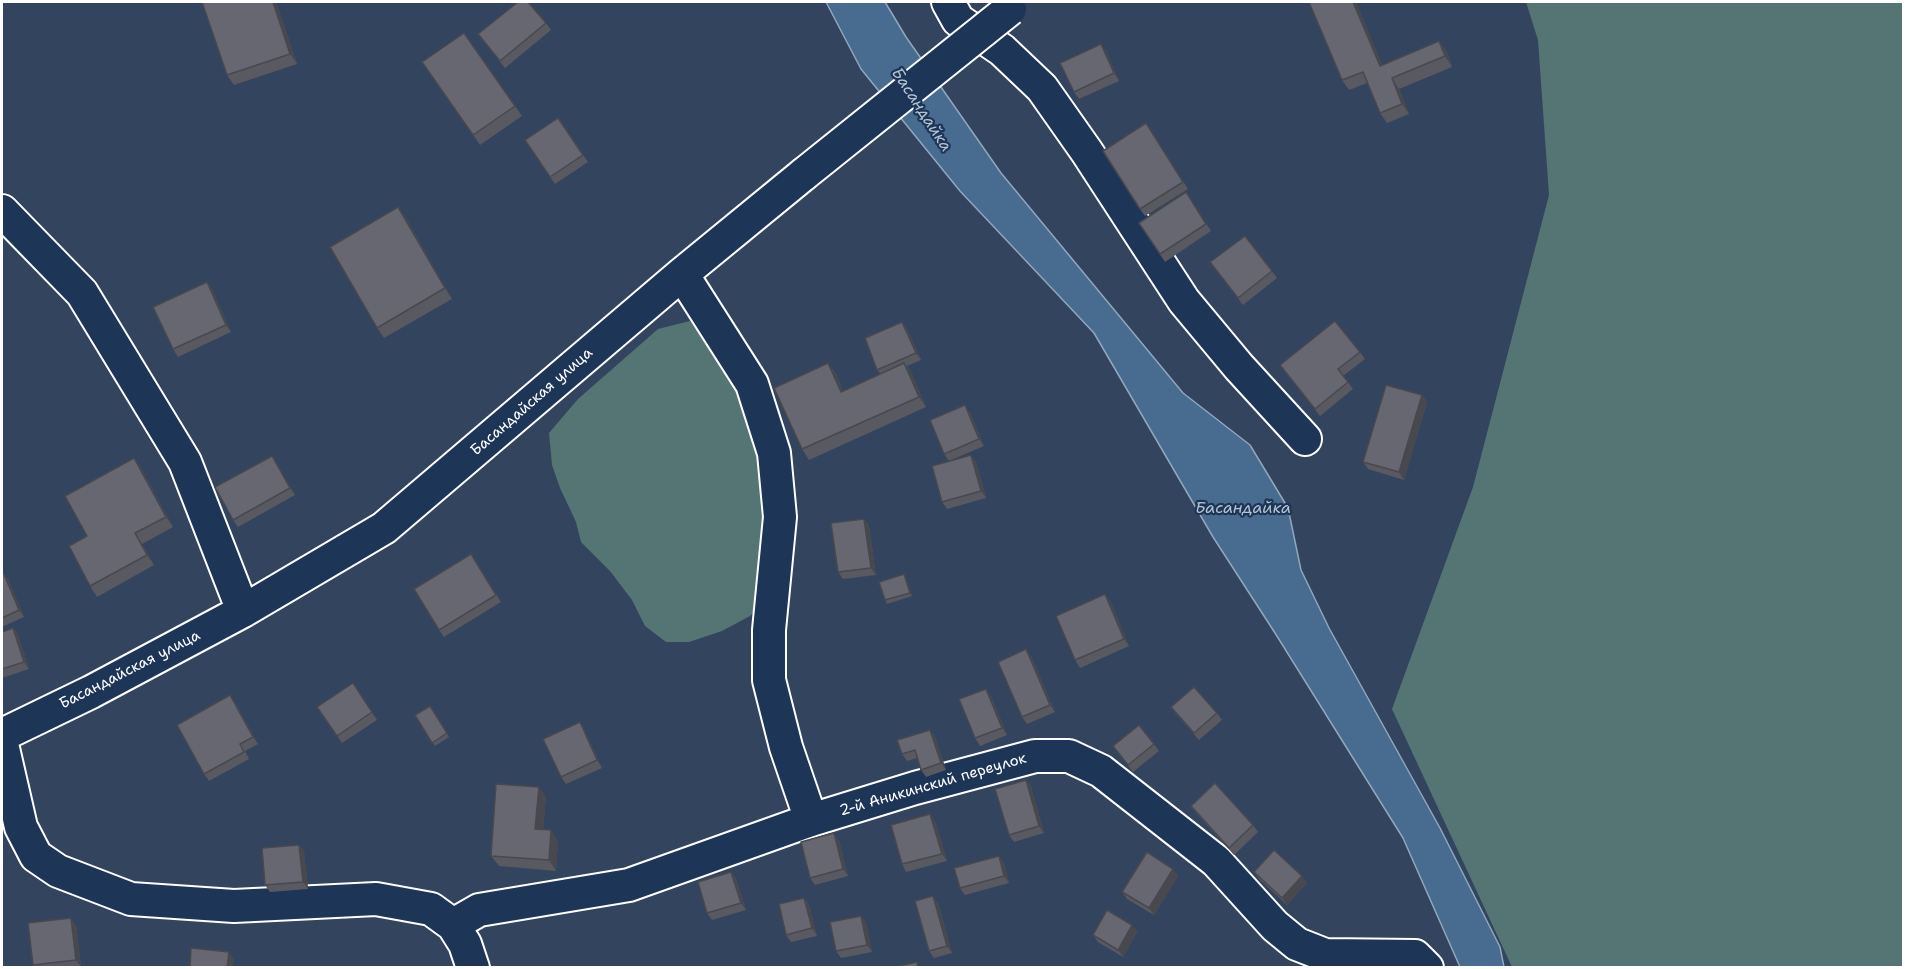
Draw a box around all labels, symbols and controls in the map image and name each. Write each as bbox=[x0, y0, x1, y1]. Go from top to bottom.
water label: Басандайка bbox=[887, 64, 955, 156]
street label: Басандайская улица bbox=[467, 344, 597, 460]
water label: Басандайка bbox=[1195, 499, 1291, 519]
street label: Басандайская улица bbox=[57, 627, 203, 713]
street label: 2-й Аникинский переулок bbox=[837, 750, 1029, 820]

